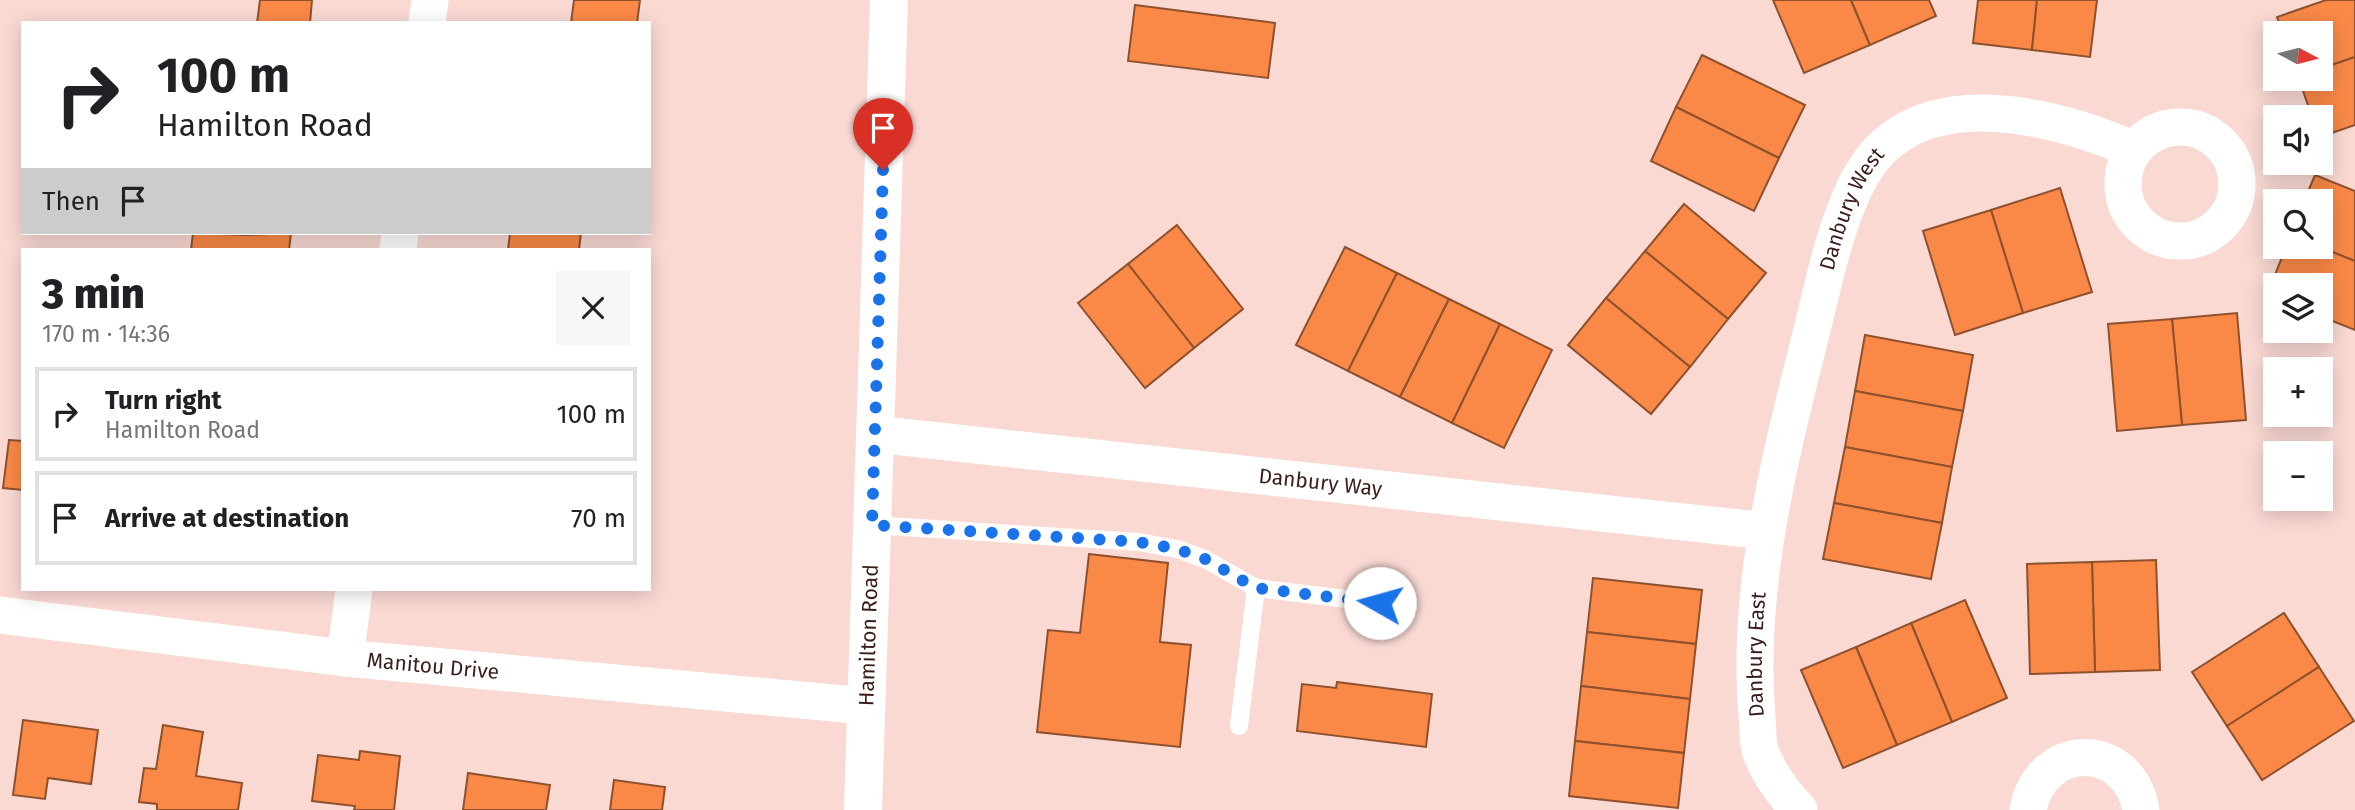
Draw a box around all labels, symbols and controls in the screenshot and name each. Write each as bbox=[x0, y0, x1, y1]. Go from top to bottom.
north arrow bbox=[2263, 21, 2333, 91]
map controls bbox=[2263, 21, 2333, 511]
text: 100 m bbox=[157, 46, 290, 105]
icon: right bbox=[42, 49, 133, 140]
pin bbox=[853, 98, 913, 170]
button: sound bbox=[2263, 105, 2333, 175]
text: Hamilton Road bbox=[157, 106, 373, 144]
icon: arrive bbox=[864, 109, 902, 147]
street label: Danbury West bbox=[1814, 142, 1890, 273]
icon: arrive bbox=[114, 182, 152, 220]
text: Then bbox=[42, 186, 100, 217]
button: search bbox=[2263, 189, 2333, 259]
text: 3 min bbox=[42, 269, 145, 319]
button: close bbox=[556, 271, 630, 345]
button: layers bbox=[2263, 273, 2333, 343]
text: 170 m · 14:36 bbox=[42, 320, 170, 348]
button: + bbox=[2263, 357, 2333, 427]
text: Turn right bbox=[105, 385, 222, 416]
icon: right bbox=[46, 395, 84, 433]
text: 100 m bbox=[557, 399, 626, 430]
text: Hamilton Road bbox=[105, 416, 260, 444]
button: − bbox=[2263, 441, 2333, 511]
street label: Danbury Way bbox=[1257, 463, 1384, 502]
icon: arrive bbox=[46, 499, 84, 537]
text: Arrive at destination bbox=[105, 503, 349, 534]
text: 70 m bbox=[571, 503, 626, 534]
street label: Hamilton Road bbox=[853, 564, 884, 706]
position arrow bbox=[1343, 566, 1417, 640]
street label: Danbury East bbox=[1742, 590, 1772, 718]
street label: Manitou Drive bbox=[366, 647, 500, 685]

